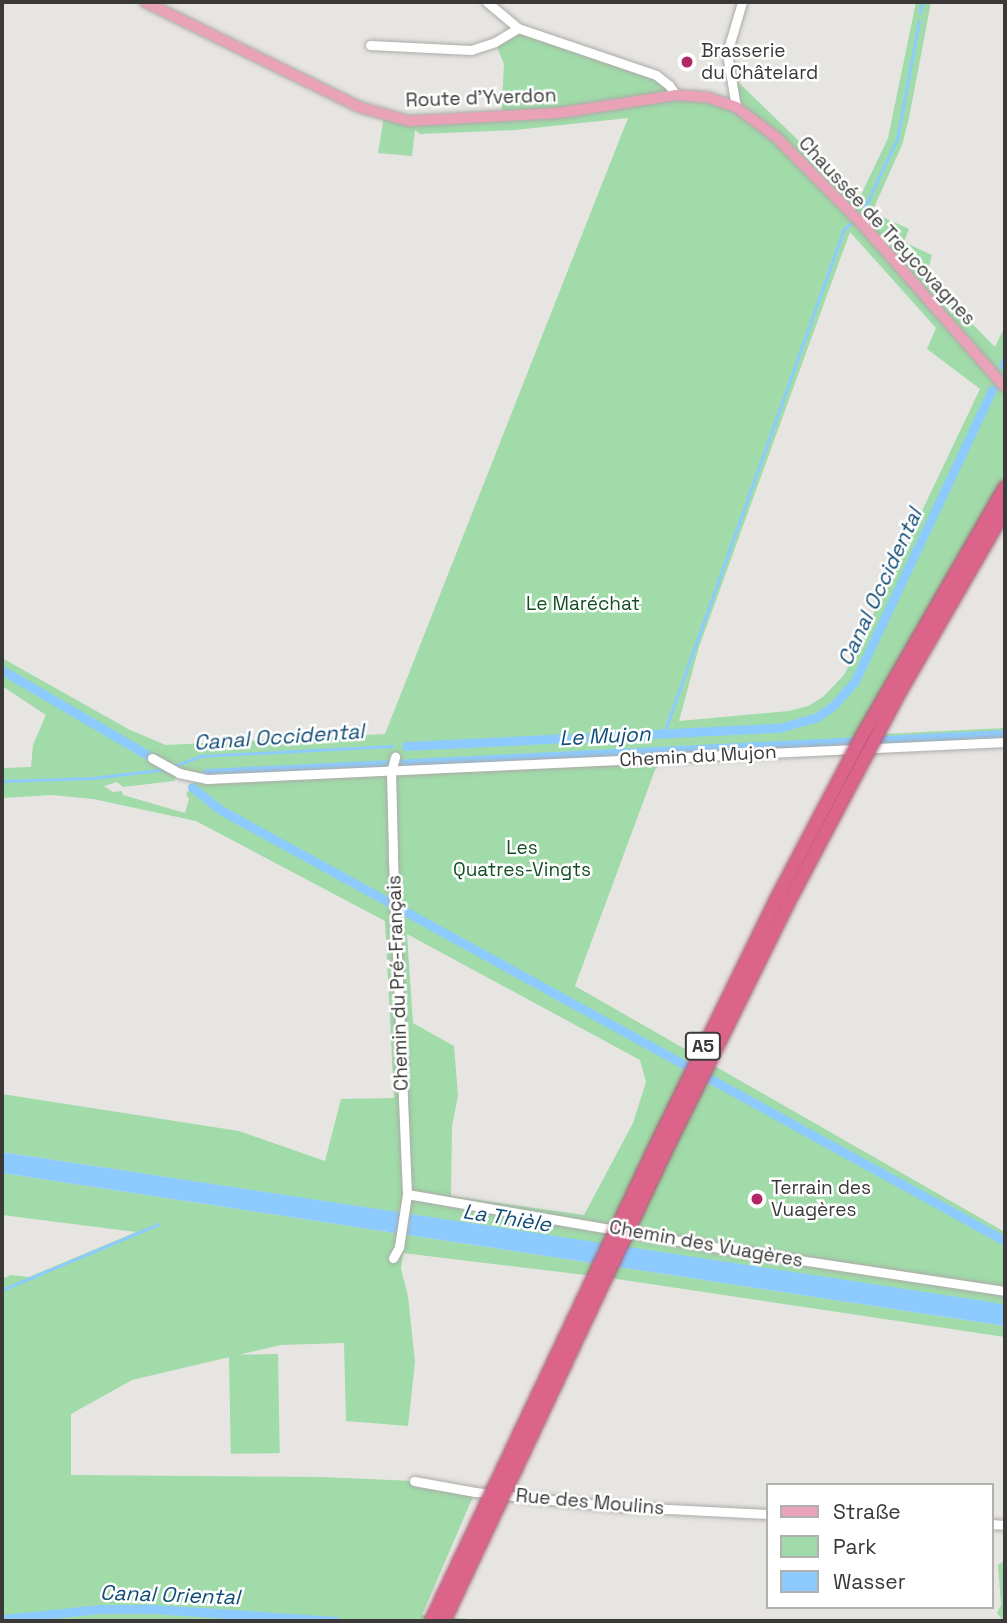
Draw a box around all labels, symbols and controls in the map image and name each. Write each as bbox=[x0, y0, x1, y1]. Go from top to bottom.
place label: Brasserie du Châtelard bbox=[701, 40, 818, 84]
marker: Brasserie du Châtelard bbox=[679, 54, 695, 70]
street label: Route d'Yverdon bbox=[405, 84, 557, 112]
street label: Chaussée de Treycovagnes bbox=[793, 132, 981, 330]
water label: Canal Occidental bbox=[833, 504, 927, 670]
park label: Le Maréchat bbox=[526, 593, 640, 615]
water label: Canal Occidental bbox=[193, 718, 365, 756]
water label: Le Mujon bbox=[559, 721, 651, 751]
street label: Chemin du Mujon bbox=[619, 740, 777, 772]
park label: Les Quatres-Vingts bbox=[453, 837, 591, 881]
street label: Chemin du Pré-Français bbox=[383, 875, 413, 1091]
road number: A5 bbox=[684, 1031, 722, 1060]
place label: Terrain des Vuagères bbox=[771, 1177, 871, 1221]
marker: Terrain des Vuagères bbox=[749, 1191, 765, 1207]
water label: La Thièle bbox=[461, 1199, 553, 1237]
street label: Chemin des Vuagères bbox=[607, 1216, 805, 1272]
legend bbox=[766, 1483, 993, 1609]
street label: Rue des Moulins bbox=[515, 1484, 665, 1520]
text: Straße bbox=[833, 1498, 901, 1525]
text: Park bbox=[833, 1533, 877, 1560]
text: Wasser bbox=[833, 1568, 906, 1595]
water label: Canal Oriental bbox=[100, 1580, 240, 1610]

